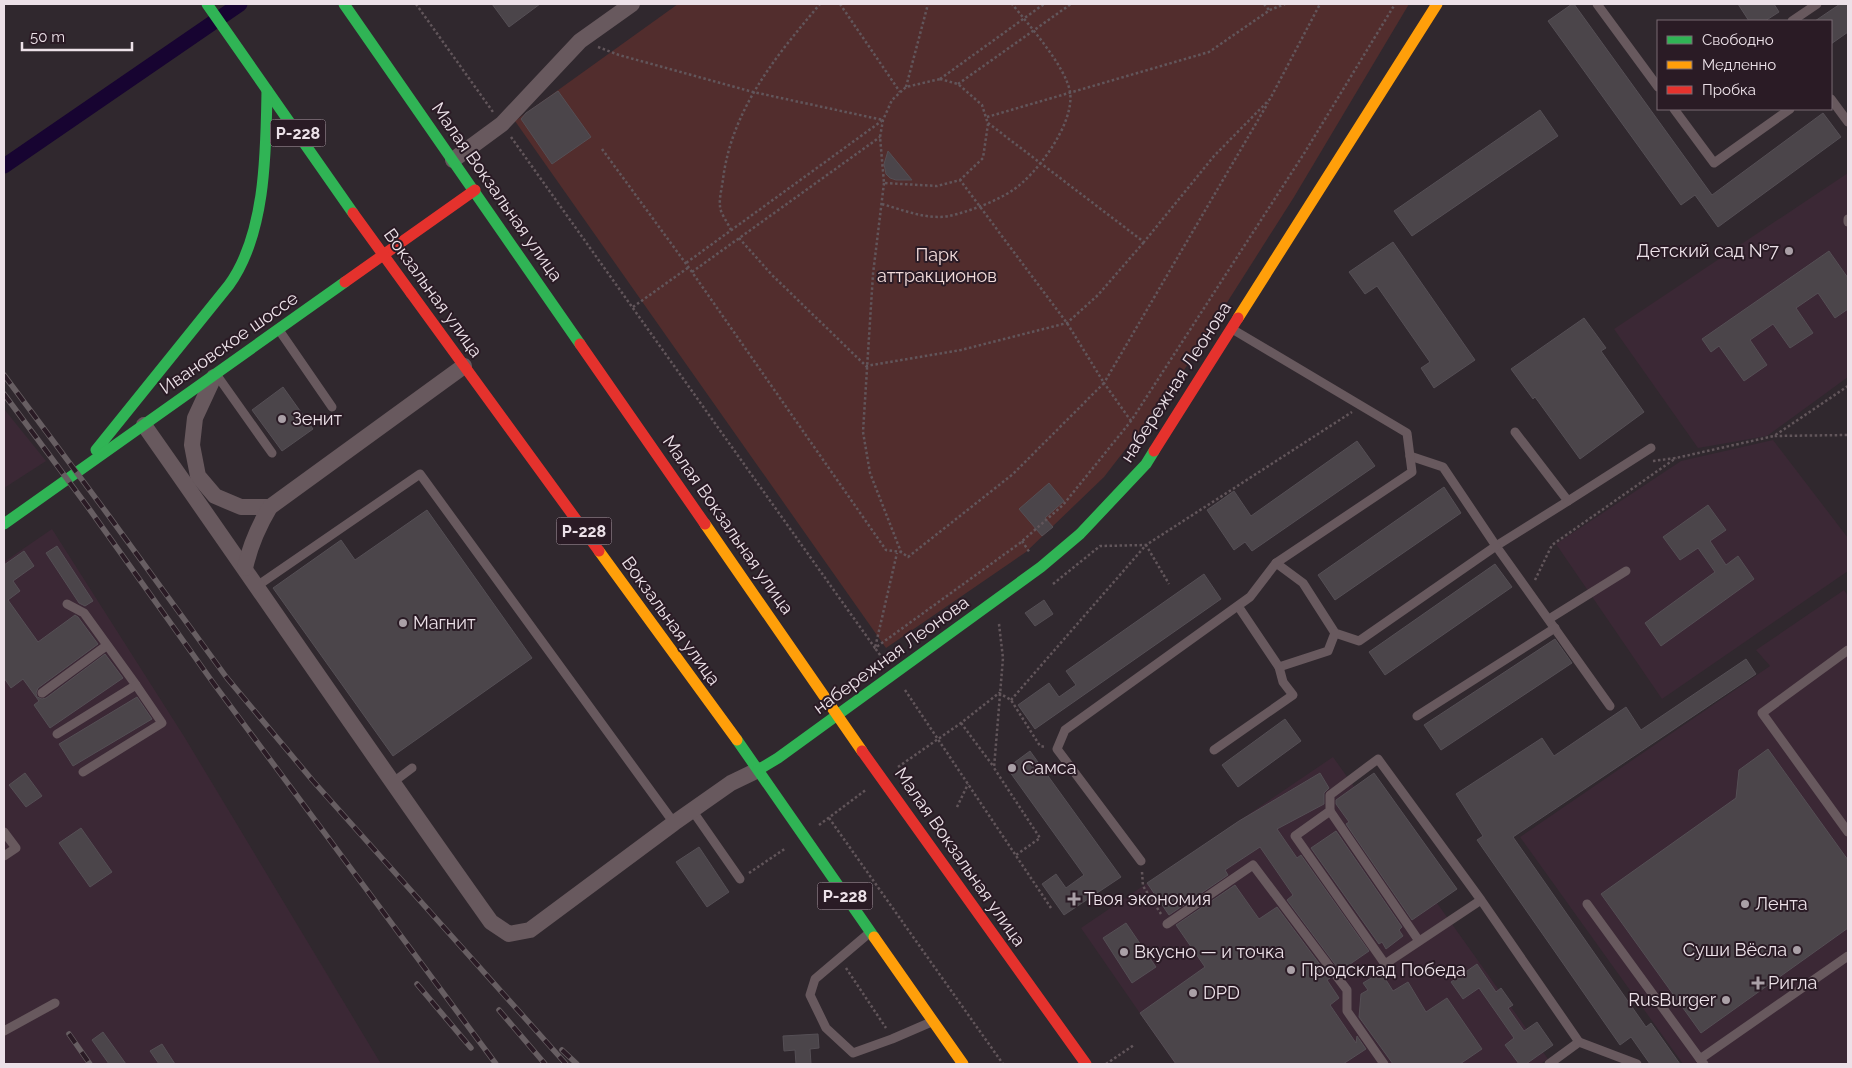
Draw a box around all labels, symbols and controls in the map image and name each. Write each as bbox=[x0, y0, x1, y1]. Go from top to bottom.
scale bar bbox=[22, 20, 132, 52]
legend bbox=[1657, 20, 1832, 110]
text: 50 m bbox=[30, 28, 65, 46]
text: Свободно bbox=[1702, 31, 1774, 49]
text: Медленно bbox=[1702, 56, 1776, 74]
text: Пробка bbox=[1702, 81, 1756, 99]
street label: Малая Вокзальная улица bbox=[428, 98, 567, 285]
road number: Р-228 bbox=[270, 120, 326, 146]
street label: Вокзальная улица bbox=[380, 224, 487, 361]
place label: Детский сад №7 bbox=[1636, 240, 1779, 261]
park label: Парк аттракционов bbox=[877, 244, 997, 286]
marker: Детский сад №7 bbox=[1783, 245, 1795, 257]
street label: Ивановское шоссе bbox=[156, 287, 302, 398]
street label: набережная Леонова bbox=[1116, 298, 1235, 466]
place label: Зенит bbox=[292, 408, 343, 429]
marker: Зенит bbox=[276, 413, 288, 425]
street label: Малая Вокзальная улица bbox=[658, 431, 798, 619]
road number: Р-228 bbox=[556, 518, 612, 544]
street label: Вокзальная улица bbox=[617, 552, 725, 690]
street label: набережная Леонова bbox=[809, 591, 972, 718]
place label: Магнит bbox=[413, 612, 476, 633]
marker: Магнит bbox=[397, 617, 409, 629]
place label: Самса bbox=[1022, 757, 1076, 778]
marker: Самса bbox=[1006, 762, 1018, 774]
street label: Малая Вокзальная улица bbox=[891, 763, 1030, 950]
road number: Р-228 bbox=[818, 882, 872, 909]
place label: Твоя экономия bbox=[1084, 888, 1211, 909]
marker: Твоя экономия bbox=[1068, 893, 1080, 905]
place label: Лента bbox=[1755, 893, 1808, 914]
marker: Лента bbox=[1739, 898, 1751, 910]
place label: Суши Вёсла bbox=[1683, 939, 1787, 960]
place label: Вкусно — и точка bbox=[1134, 941, 1284, 962]
marker: Суши Вёсла bbox=[1791, 944, 1803, 956]
marker: Вкусно — и точка bbox=[1118, 946, 1130, 958]
place label: Продсклад Победа bbox=[1301, 959, 1466, 980]
marker: Продсклад Победа bbox=[1285, 964, 1297, 976]
place label: Ригла bbox=[1768, 972, 1817, 993]
marker: Ригла bbox=[1752, 977, 1764, 989]
place label: DPD bbox=[1203, 982, 1240, 1003]
marker: DPD bbox=[1187, 987, 1199, 999]
place label: RusBurger bbox=[1628, 989, 1717, 1010]
marker: RusBurger bbox=[1720, 994, 1732, 1006]

